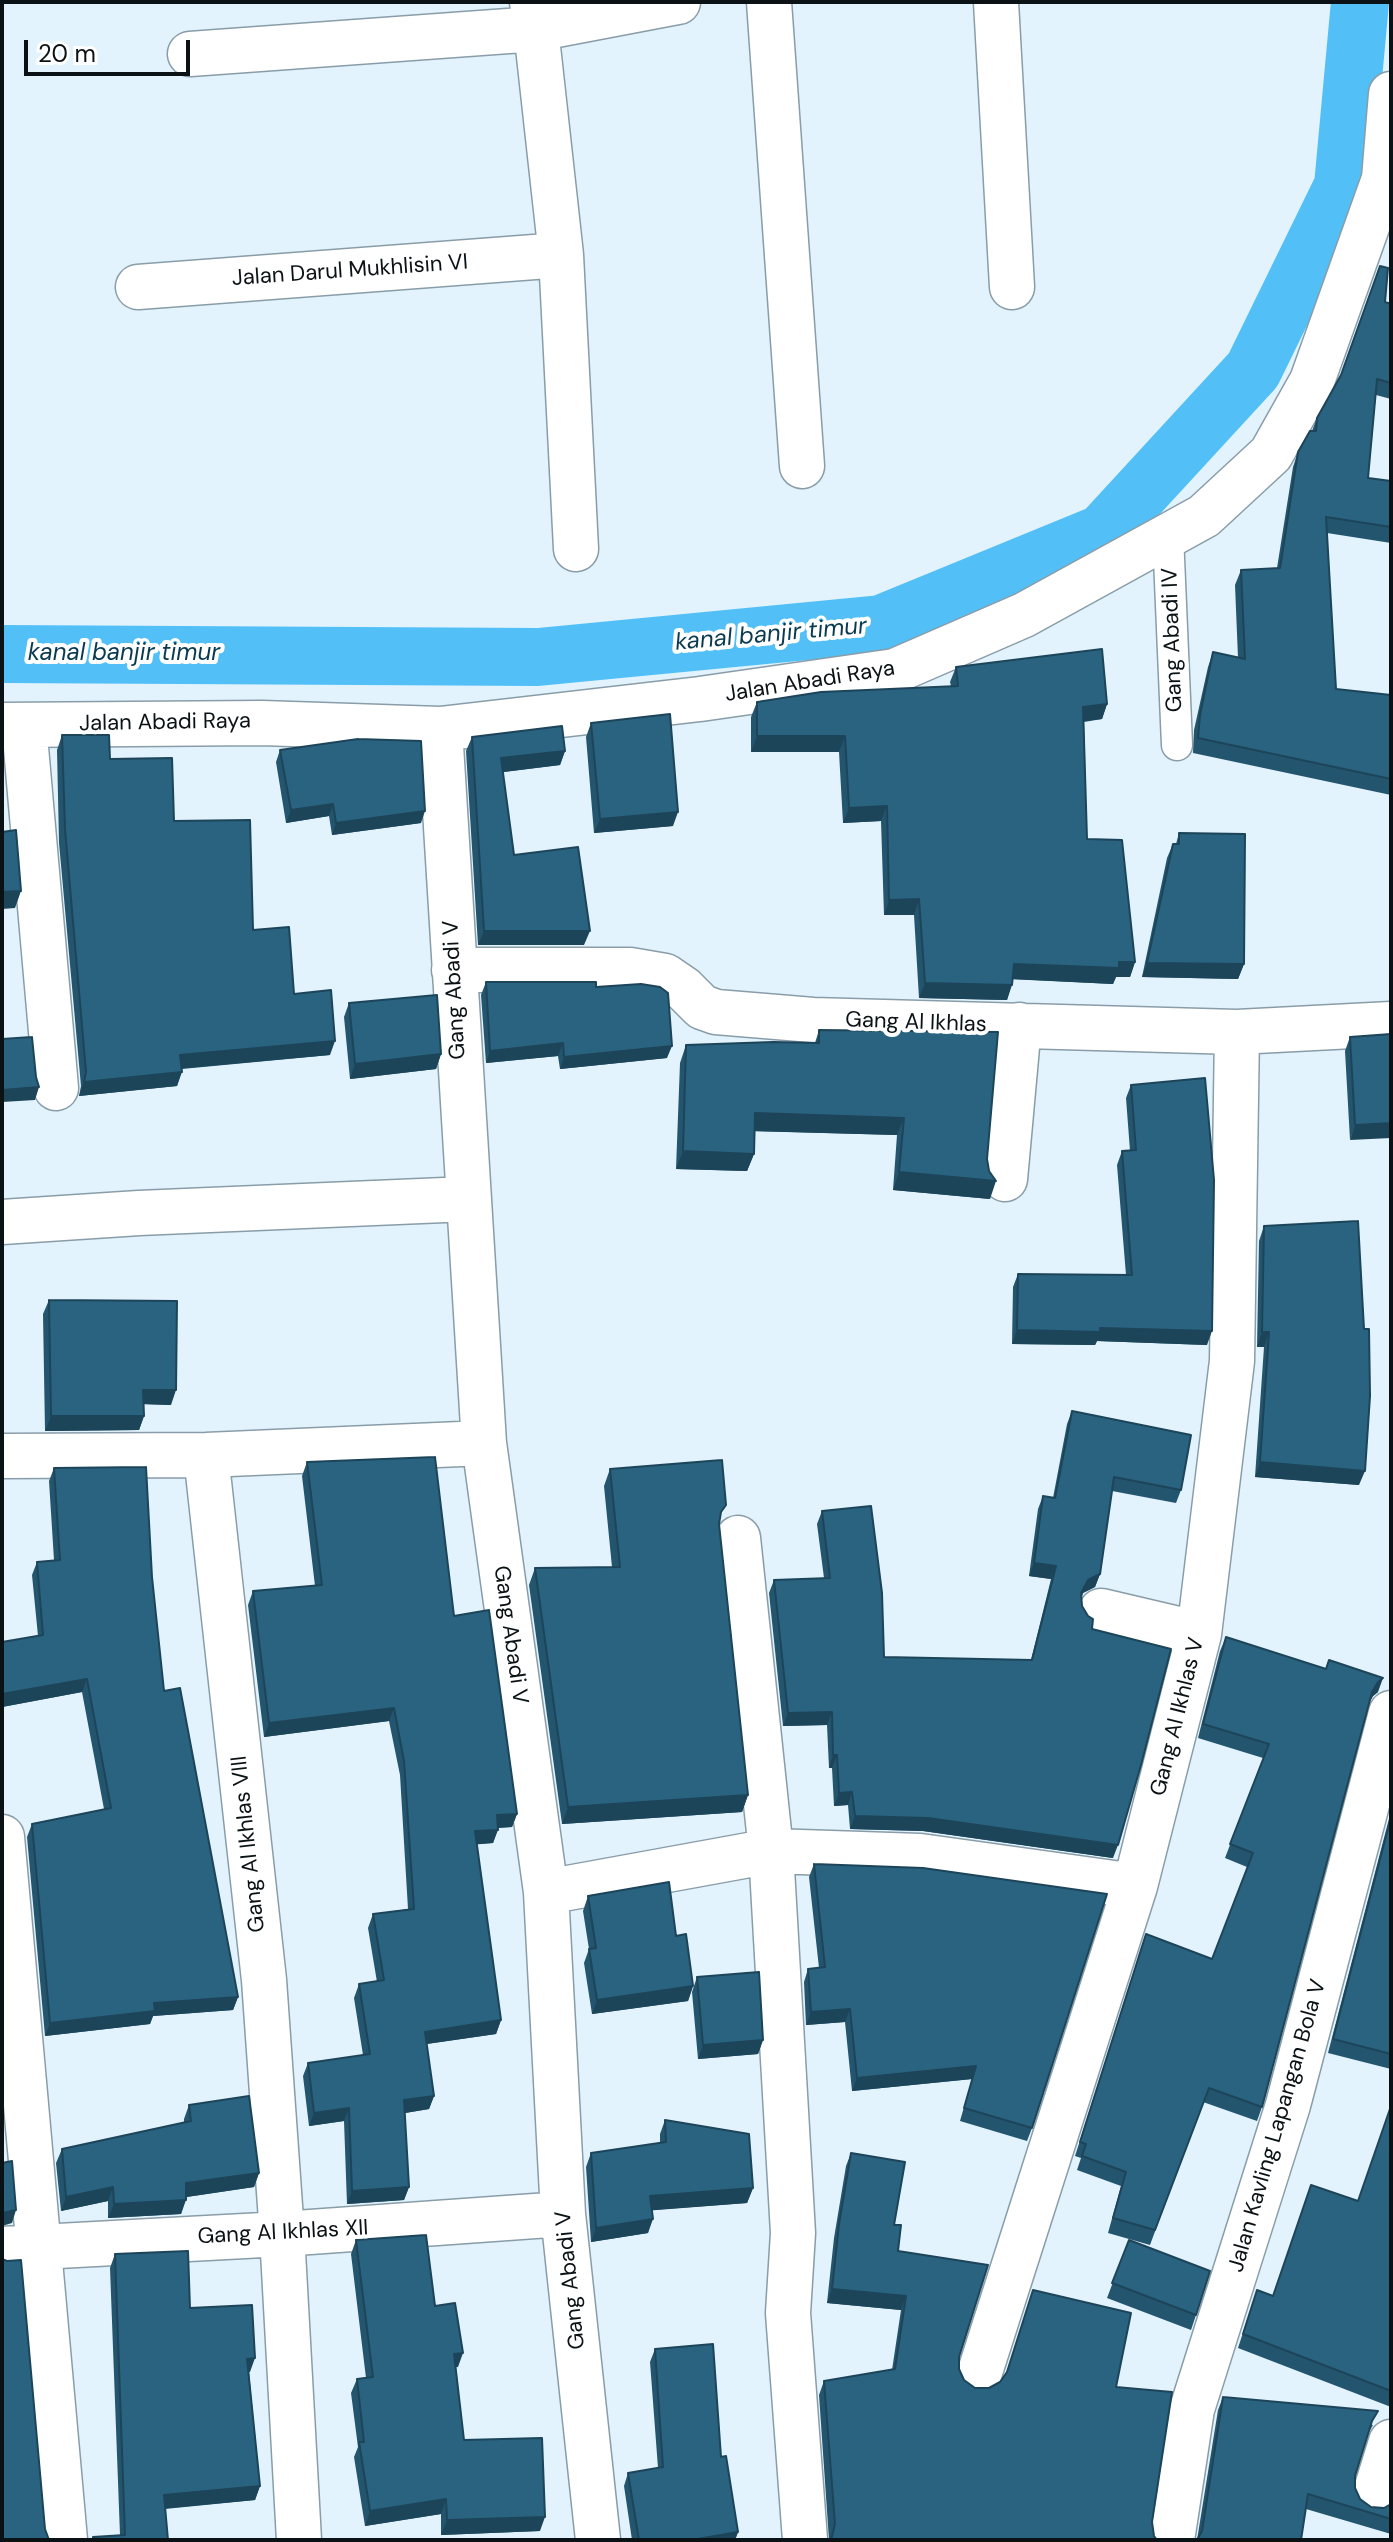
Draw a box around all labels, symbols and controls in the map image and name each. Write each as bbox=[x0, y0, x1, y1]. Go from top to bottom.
scale bar bbox=[28, 24, 194, 74]
text: 20 m bbox=[38, 38, 96, 69]
street label: Jalan Darul Mukhlisin VI bbox=[231, 250, 469, 292]
street label: Gang Abadi IV bbox=[1157, 567, 1189, 713]
water label: kanal banjir timur bbox=[674, 612, 868, 658]
water label: kanal banjir timur bbox=[28, 640, 220, 668]
street label: Jalan Abadi Raya bbox=[723, 656, 897, 708]
street label: Jalan Abadi Raya bbox=[79, 708, 251, 738]
street label: Gang Abadi V bbox=[438, 920, 472, 1060]
street label: Gang Al Ikhlas bbox=[845, 1007, 987, 1039]
street label: Gang Abadi V bbox=[487, 1564, 533, 1706]
street label: Gang Al Ikhlas V bbox=[1146, 1635, 1210, 1799]
street label: Gang Al Ikhlas VIII bbox=[227, 1754, 271, 1934]
street label: Jalan Kavling Lapangan Bola V bbox=[1224, 1977, 1332, 2275]
street label: Gang Abadi V bbox=[551, 2209, 591, 2351]
street label: Gang Al Ikhlas XII bbox=[197, 2215, 369, 2251]

